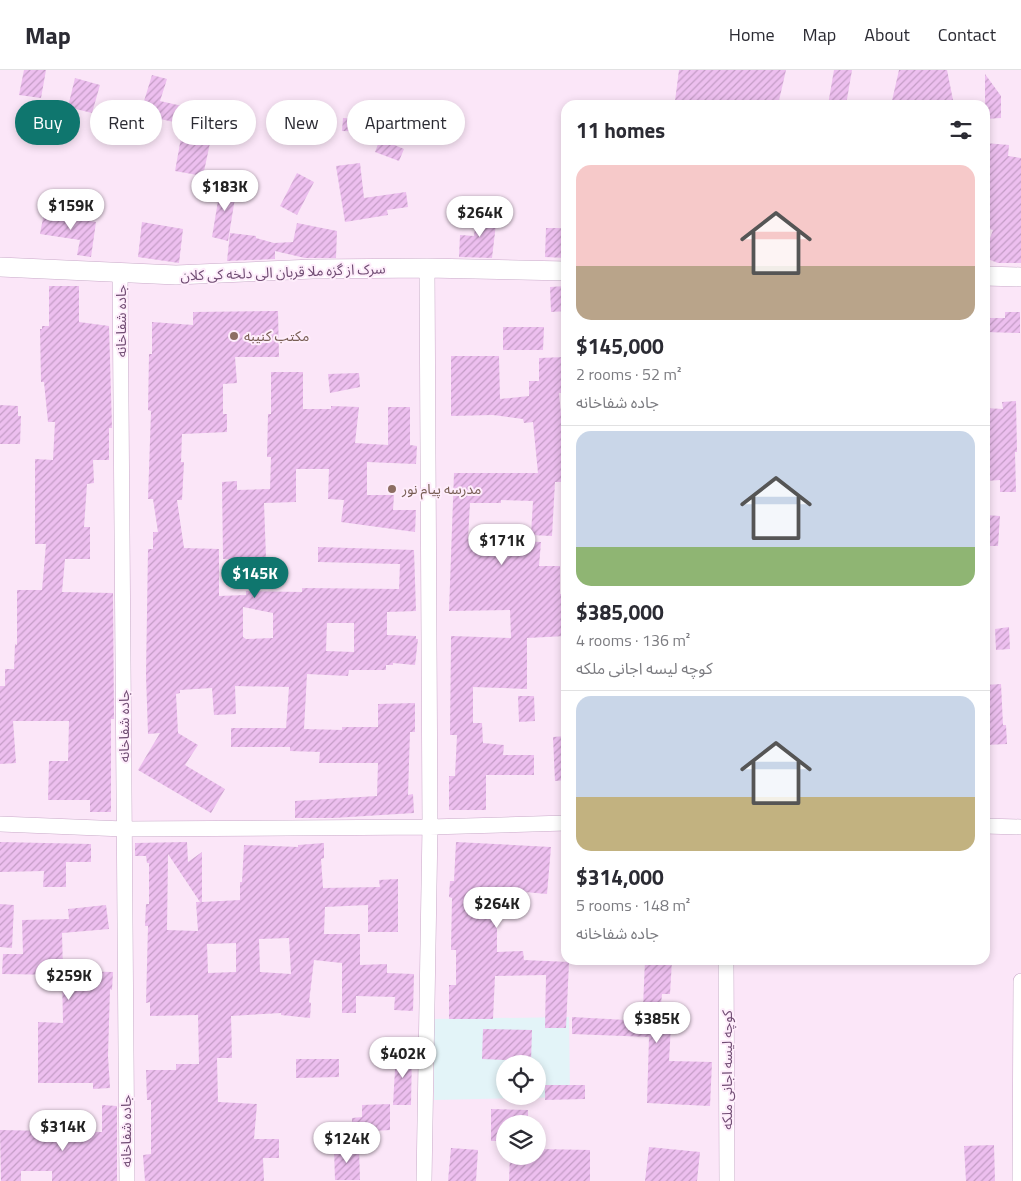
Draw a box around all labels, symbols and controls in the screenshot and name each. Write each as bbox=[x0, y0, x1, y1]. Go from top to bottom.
text: Map bbox=[25, 17, 71, 53]
text: Home bbox=[729, 21, 775, 48]
text: Map bbox=[803, 21, 836, 48]
text: About bbox=[864, 21, 910, 48]
text: Contact bbox=[938, 21, 996, 48]
chip: Buy bbox=[15, 100, 80, 145]
chip: Rent bbox=[90, 100, 162, 145]
chip: Filters bbox=[172, 100, 256, 145]
chip: New bbox=[266, 100, 337, 145]
chip: Apartment bbox=[347, 100, 465, 145]
text: 11 homes bbox=[576, 114, 665, 146]
icon: filters bbox=[947, 116, 975, 144]
pin: $183K bbox=[190, 170, 260, 212]
text: $183K bbox=[202, 174, 248, 198]
pin: $159K bbox=[36, 189, 106, 231]
text: $159K bbox=[48, 193, 94, 217]
pin: $264K bbox=[445, 196, 515, 238]
icon: home bbox=[731, 198, 821, 288]
text: $264K bbox=[457, 200, 503, 224]
street label: سرک از گزه ملا قربان الی دلخه کی کلان bbox=[180, 257, 386, 286]
street label: جاده شفاخانه bbox=[110, 285, 131, 357]
place label: مکتب کنیبه bbox=[244, 325, 309, 346]
marker: مکتب کنیبه bbox=[228, 330, 240, 342]
text: $145,000 bbox=[576, 330, 664, 362]
text: 2 rooms · 52 m² bbox=[576, 362, 681, 386]
text: جاده شفاخانه bbox=[576, 390, 659, 414]
icon: home bbox=[731, 463, 821, 553]
place label: مدرسه پیام نور bbox=[401, 478, 481, 500]
marker: مدرسه پیام نور bbox=[386, 483, 398, 495]
pin: $171K bbox=[467, 524, 537, 566]
text: $171K bbox=[479, 528, 525, 552]
pin: $145K bbox=[220, 556, 290, 599]
text: $145K bbox=[232, 561, 278, 585]
text: $385,000 bbox=[576, 596, 664, 628]
text: 4 rooms · 136 m² bbox=[576, 628, 690, 652]
text: کوچه لیسه اجانی ملکه bbox=[576, 656, 712, 680]
street label: جاده شفاخانه bbox=[113, 690, 134, 762]
icon: home bbox=[731, 728, 821, 818]
text: $314,000 bbox=[576, 861, 664, 893]
pin: $264K bbox=[462, 886, 532, 929]
text: $264K bbox=[474, 891, 520, 915]
text: 5 rooms · 148 m² bbox=[576, 893, 690, 917]
text: جاده شفاخانه bbox=[576, 921, 659, 945]
pin: $259K bbox=[34, 958, 104, 1001]
text: $259K bbox=[46, 963, 92, 987]
pin: $385K bbox=[622, 1002, 692, 1044]
text: $385K bbox=[634, 1006, 680, 1030]
street label: کوچه لیسه اجانی ملکه bbox=[716, 1010, 737, 1130]
pin: $402K bbox=[368, 1036, 438, 1079]
text: $402K bbox=[380, 1041, 426, 1065]
map controls bbox=[496, 1055, 546, 1165]
button: locate bbox=[496, 1055, 546, 1105]
street label: جاده شفاخانه bbox=[115, 1095, 136, 1167]
pin: $314K bbox=[28, 1110, 98, 1152]
text: $314K bbox=[40, 1114, 86, 1138]
button: layers bbox=[496, 1115, 546, 1165]
pin: $124K bbox=[312, 1122, 382, 1164]
text: $124K bbox=[324, 1126, 370, 1150]

